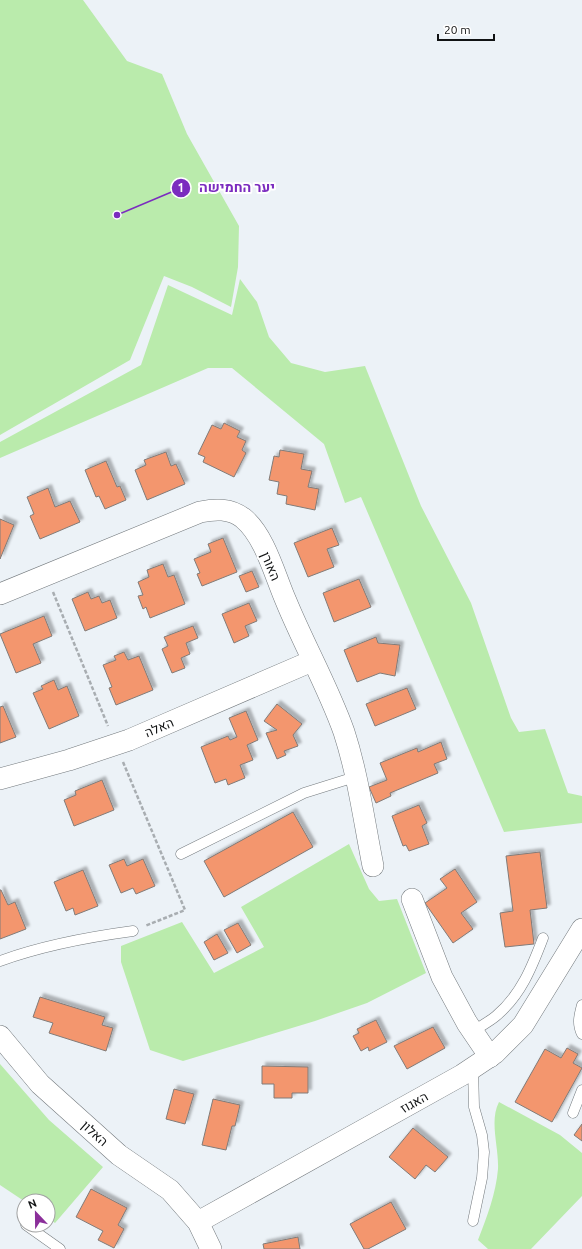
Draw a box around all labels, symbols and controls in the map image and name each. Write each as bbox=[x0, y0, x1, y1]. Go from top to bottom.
scale bar bbox=[438, 16, 494, 42]
text: 20 m bbox=[444, 23, 471, 36]
callout: יער החמישה bbox=[171, 175, 283, 201]
text: יער החמישה bbox=[199, 179, 275, 195]
text: 1 bbox=[178, 181, 184, 194]
street label: האורן bbox=[258, 549, 283, 583]
street label: האלה bbox=[142, 715, 176, 739]
street label: האגוז bbox=[398, 1089, 430, 1115]
street label: האלון bbox=[78, 1118, 111, 1149]
north arrow bbox=[16, 1193, 56, 1233]
text: N bbox=[26, 1197, 38, 1211]

